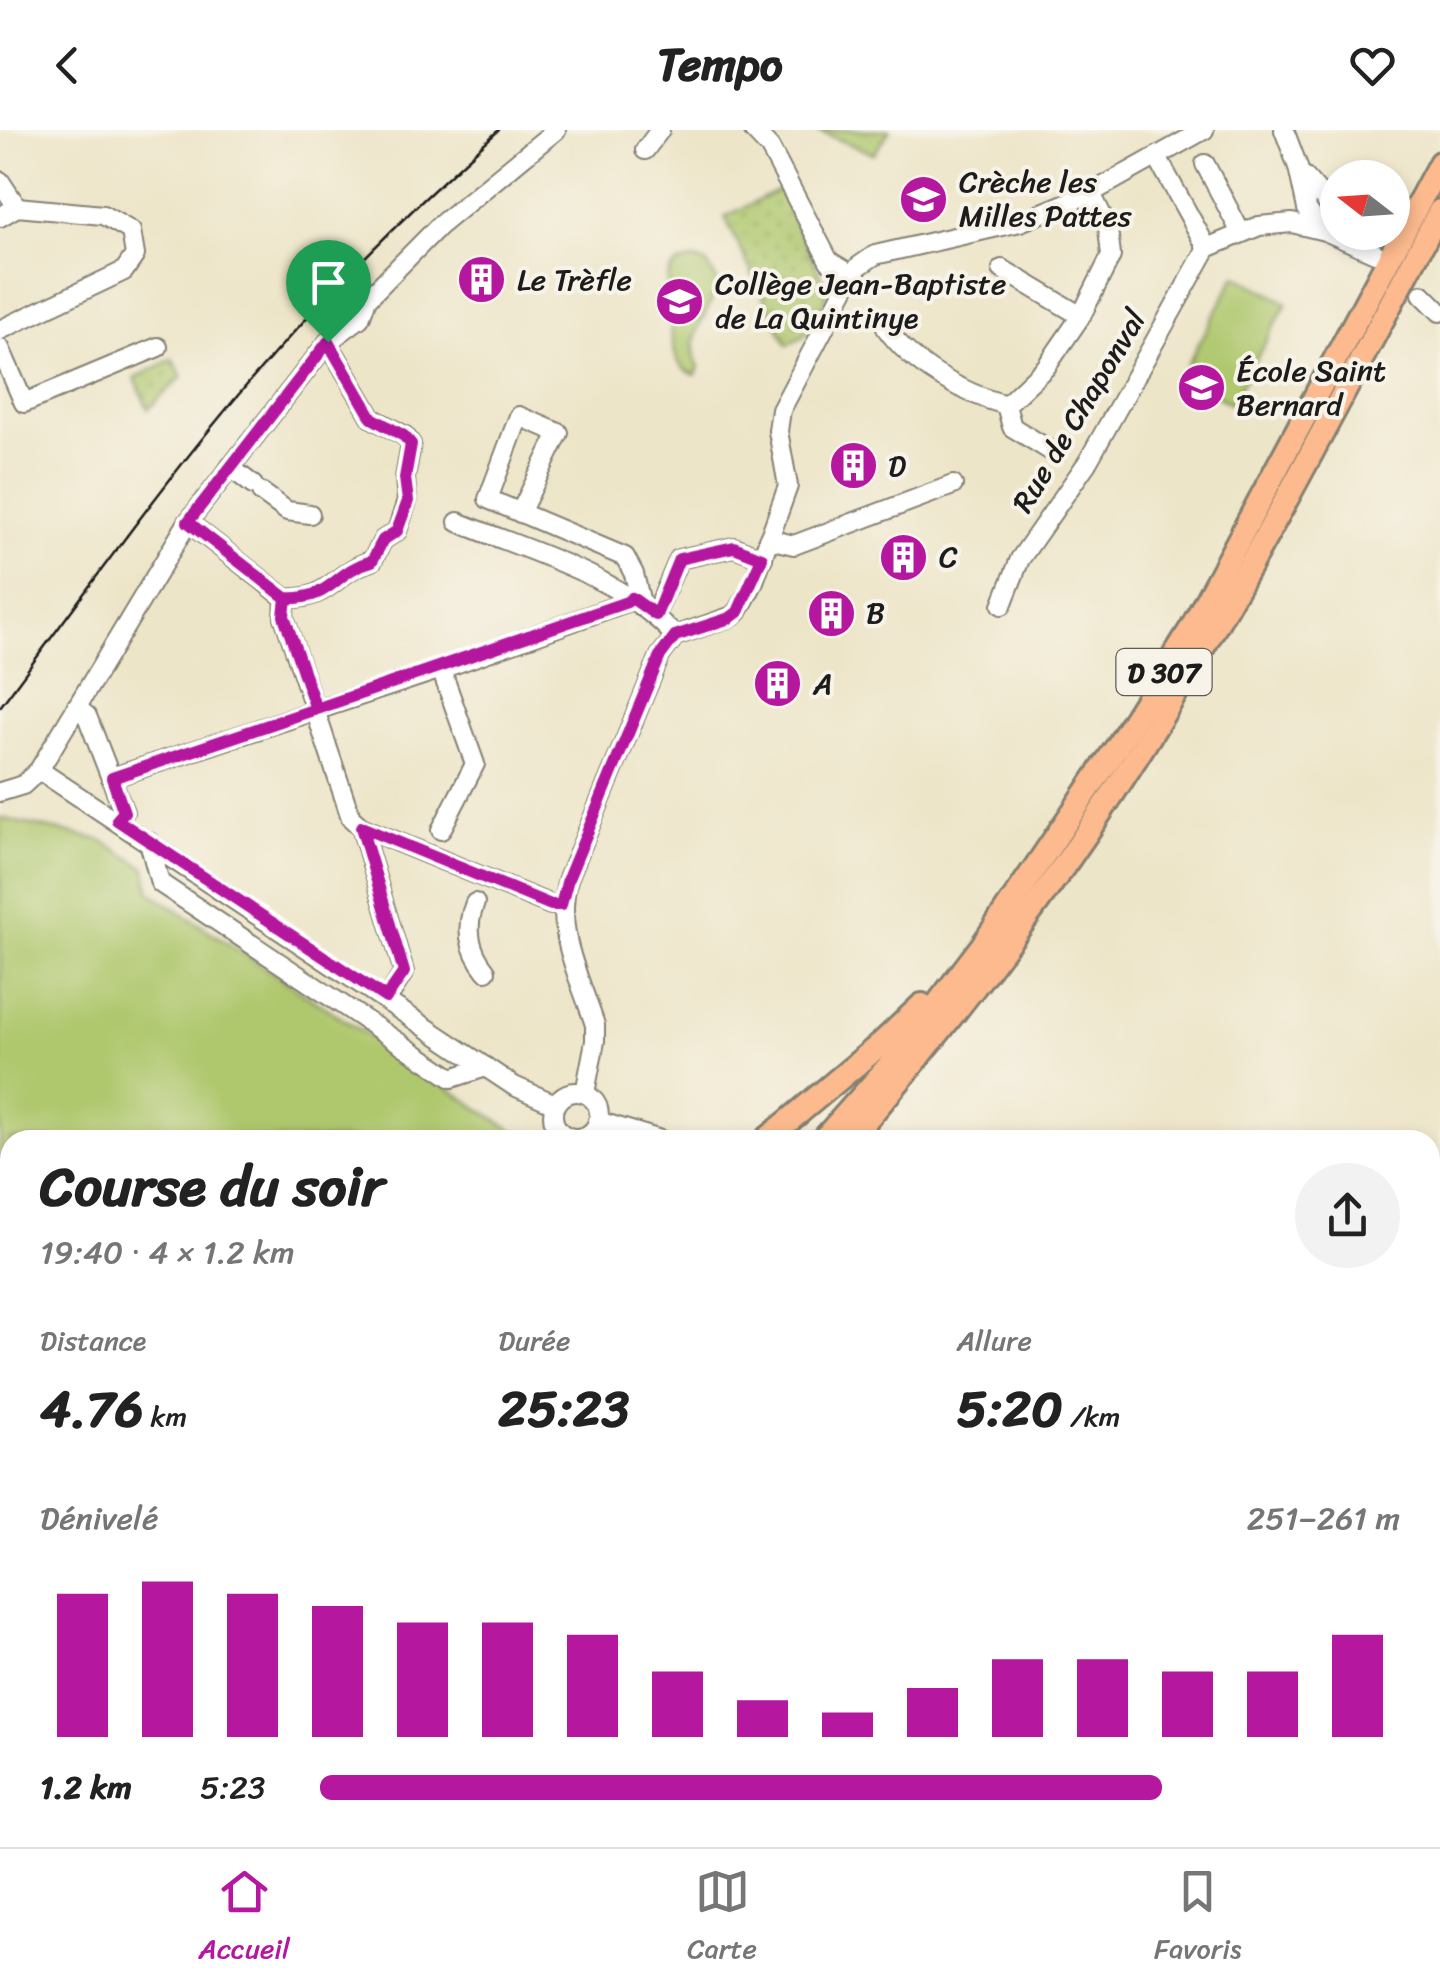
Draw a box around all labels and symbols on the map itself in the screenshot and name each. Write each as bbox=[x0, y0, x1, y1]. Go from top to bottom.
place label: Crèche les Milles Pattes bbox=[959, 155, 1132, 243]
north arrow bbox=[1320, 160, 1410, 250]
school or university icon: Crèche les Milles Pattes bbox=[898, 173, 950, 225]
pin bbox=[286, 240, 371, 343]
place label: Le Trèfle bbox=[517, 253, 632, 307]
building icon: Le Trèfle bbox=[456, 254, 508, 306]
place label: Collège Jean-Baptiste de La Quintinye bbox=[715, 257, 1006, 345]
school or university icon: Collège Jean-Baptiste de La Quintinye bbox=[654, 275, 706, 327]
street label: Rue de Chaponval bbox=[997, 298, 1162, 523]
place label: École Saint Bernard bbox=[1236, 344, 1386, 432]
school or university icon: École Saint Bernard bbox=[1175, 362, 1227, 414]
place label: D bbox=[888, 439, 906, 493]
building icon: D bbox=[827, 440, 879, 492]
place label: C bbox=[939, 530, 958, 584]
building icon: C bbox=[878, 531, 930, 583]
place label: B bbox=[866, 586, 885, 640]
building icon: B bbox=[805, 587, 857, 639]
road number: D 307 bbox=[1116, 649, 1212, 695]
place label: A bbox=[812, 657, 833, 711]
building icon: A bbox=[752, 658, 804, 710]

